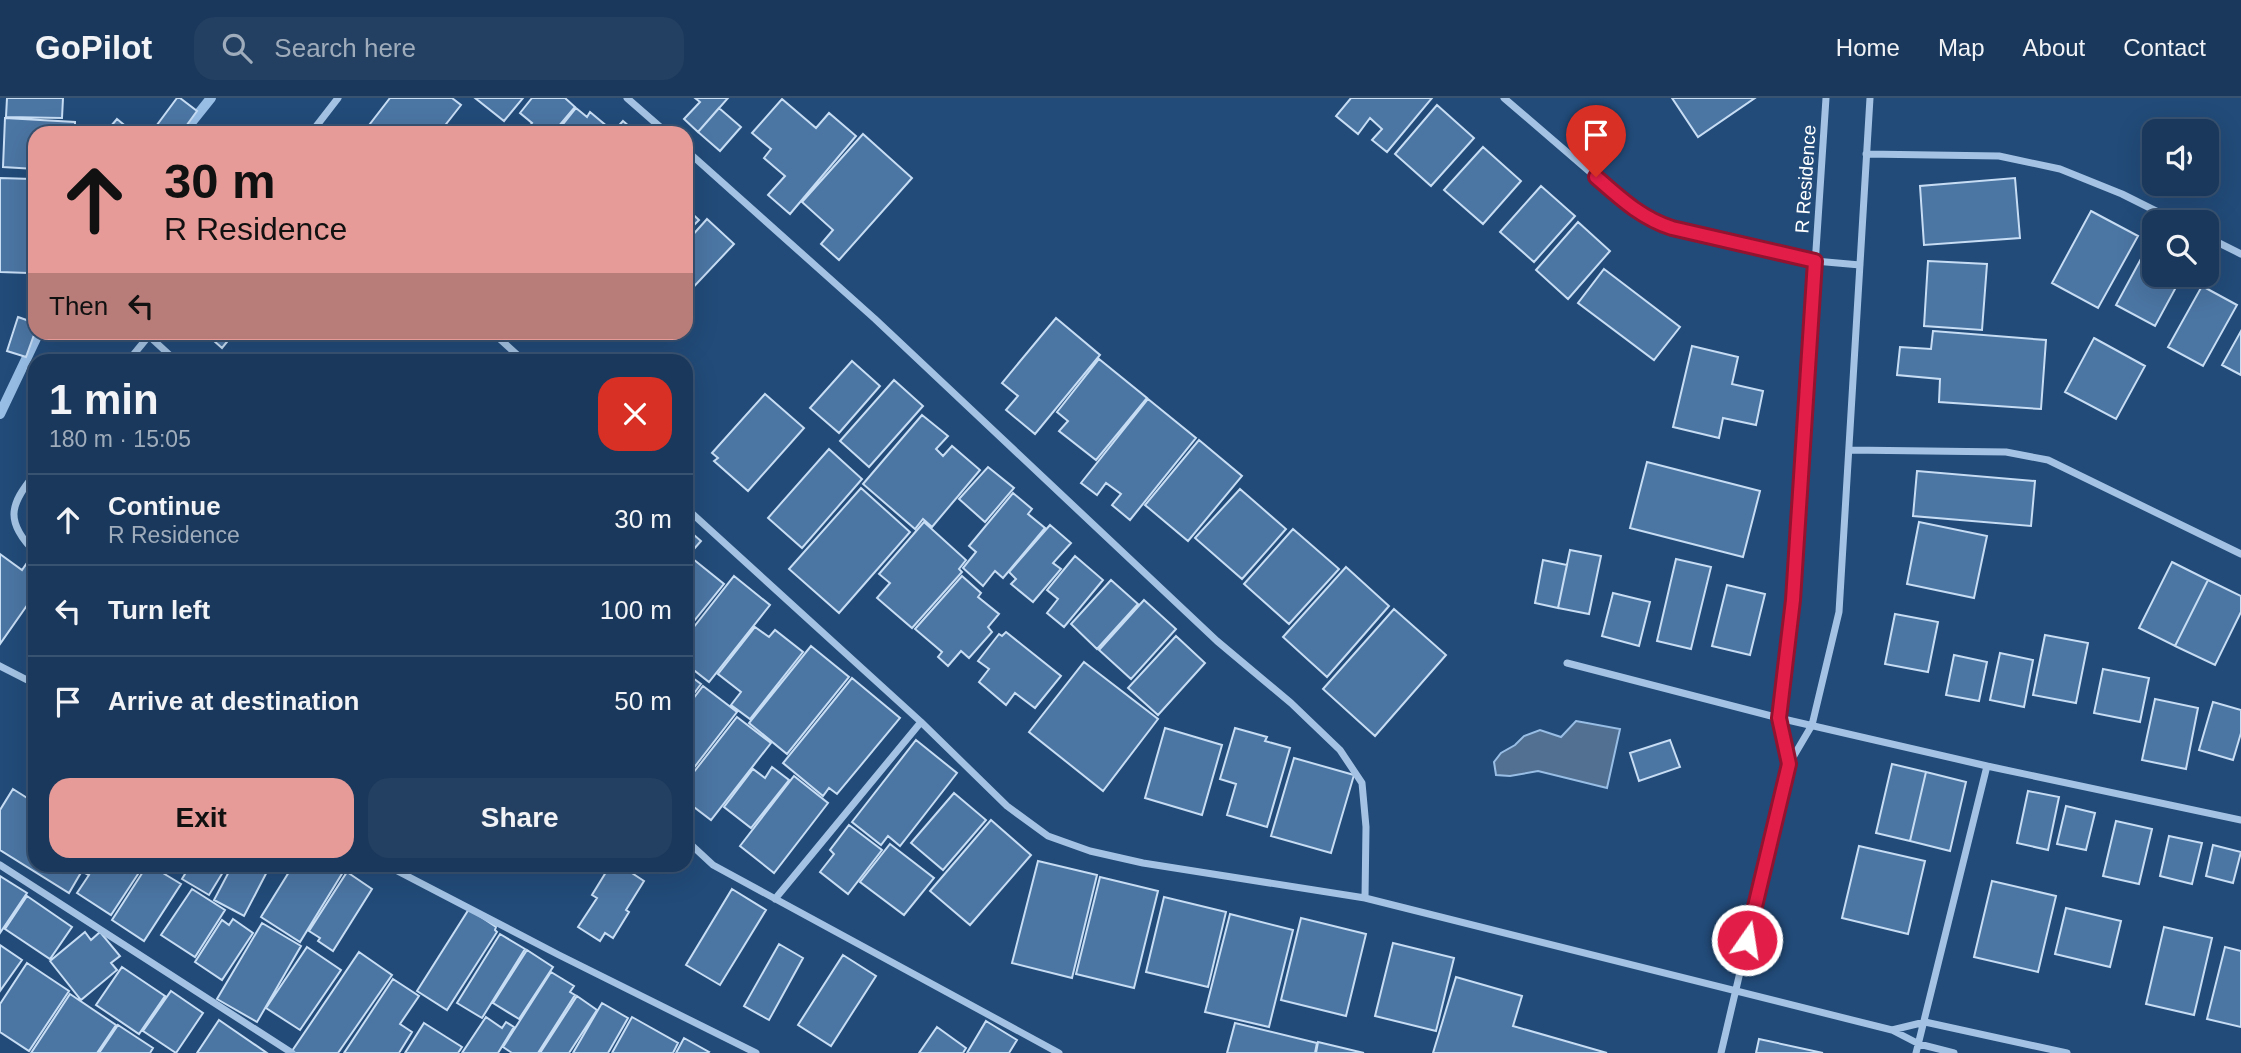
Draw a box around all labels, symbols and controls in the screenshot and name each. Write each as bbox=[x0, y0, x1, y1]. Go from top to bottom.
search box bbox=[194, 17, 684, 80]
text: GoPilot bbox=[35, 29, 152, 66]
icon: search bbox=[218, 29, 256, 67]
text: Search here bbox=[274, 33, 416, 63]
text: Home bbox=[1836, 34, 1900, 61]
text: Map bbox=[1938, 34, 1985, 61]
text: About bbox=[2023, 34, 2085, 61]
text: Contact bbox=[2123, 34, 2206, 61]
pin bbox=[1566, 105, 1626, 177]
icon: arrive bbox=[1577, 116, 1615, 154]
map controls bbox=[2142, 119, 2219, 287]
button: sound bbox=[2142, 119, 2219, 196]
street label: R Residence bbox=[1791, 124, 1820, 234]
icon: ahead bbox=[49, 154, 140, 245]
text: 30 m bbox=[164, 154, 276, 208]
button: search bbox=[2142, 210, 2219, 287]
text: R Residence bbox=[164, 211, 347, 247]
icon: left bbox=[122, 287, 160, 325]
text: Then bbox=[49, 291, 108, 321]
text: 1 min bbox=[49, 376, 159, 423]
button: close bbox=[598, 377, 672, 451]
text: 180 m · 15:05 bbox=[49, 426, 191, 452]
text: Continue bbox=[108, 491, 221, 521]
icon: ahead bbox=[49, 501, 87, 539]
text: 30 m bbox=[614, 504, 672, 534]
text: R Residence bbox=[108, 522, 240, 548]
icon: left bbox=[49, 592, 87, 630]
text: Turn left bbox=[108, 595, 210, 625]
text: 100 m bbox=[600, 595, 672, 625]
icon: arrive bbox=[49, 683, 87, 721]
text: Arrive at destination bbox=[108, 686, 359, 716]
text: 50 m bbox=[614, 686, 672, 716]
button: Exit bbox=[49, 778, 354, 858]
button: Share bbox=[368, 778, 672, 858]
position arrow bbox=[1710, 903, 1784, 977]

